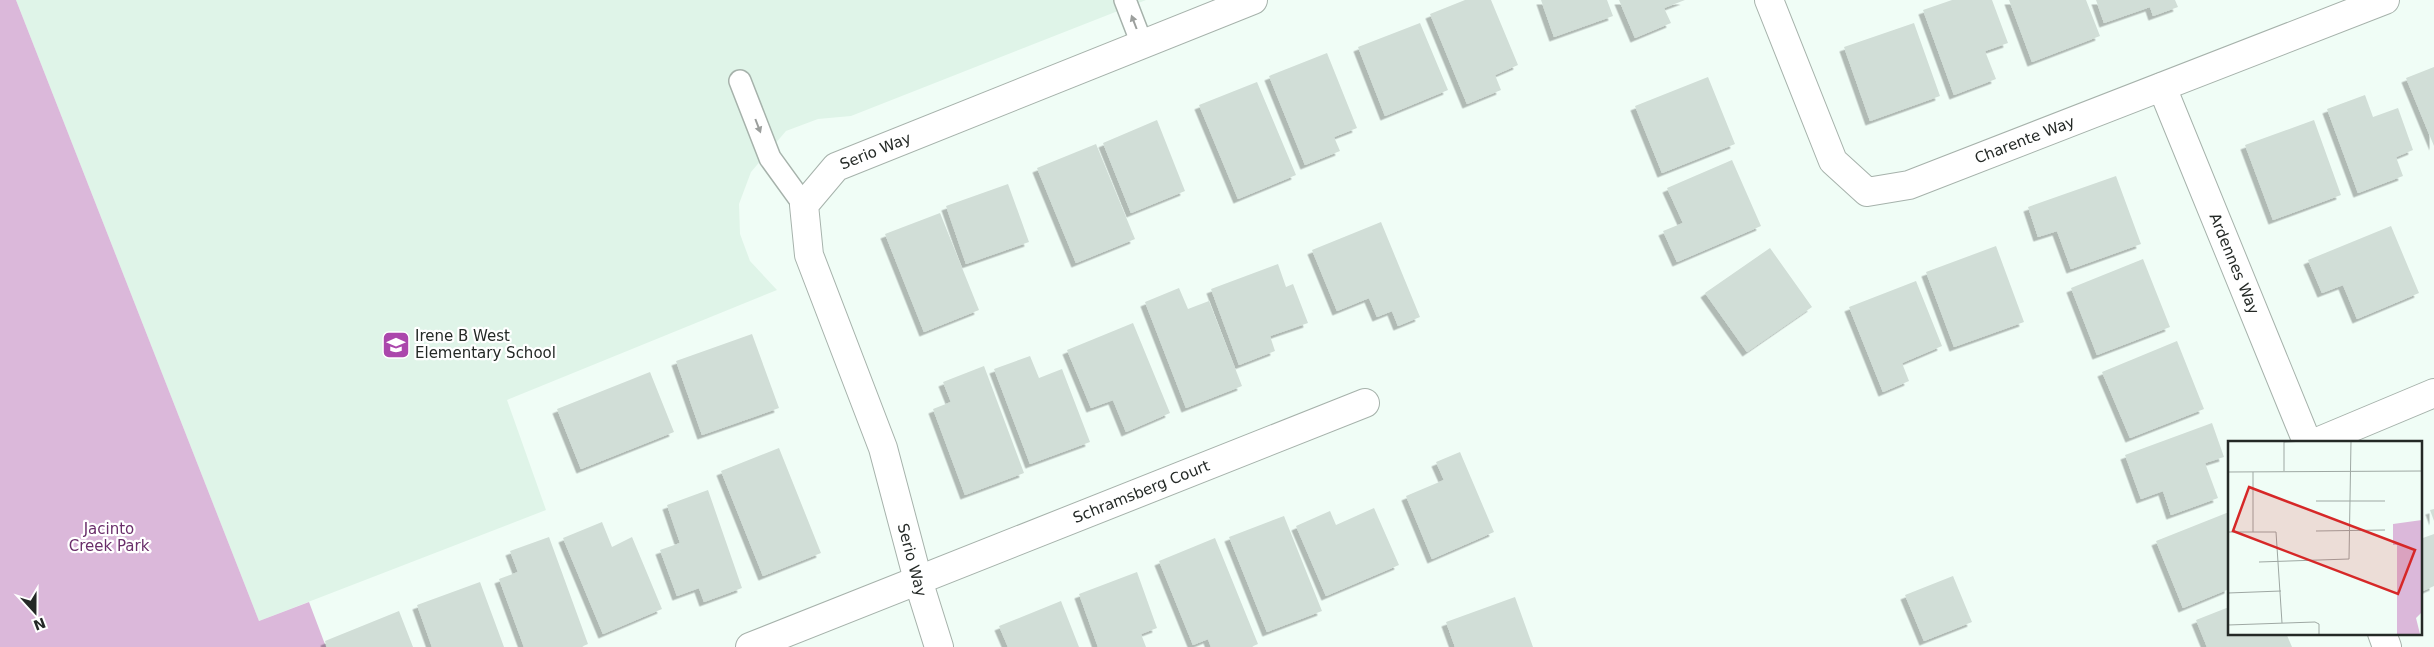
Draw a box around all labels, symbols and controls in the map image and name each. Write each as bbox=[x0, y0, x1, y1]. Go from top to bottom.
one-way arrow bbox=[1129, 15, 1137, 29]
street label: Charente Way bbox=[1972, 112, 2077, 168]
one-way arrow bbox=[754, 119, 762, 133]
street label: Serio Way bbox=[837, 129, 914, 173]
street label: Ardennes Way bbox=[2206, 211, 2263, 317]
place label: Irene B West Elementary School bbox=[415, 327, 556, 362]
school or university icon: Irene B West Elementary School bbox=[381, 330, 411, 360]
inset map bbox=[2228, 441, 2422, 634]
street label: Schramsberg Court bbox=[1070, 457, 1212, 527]
park label: Jacinto Creek Park bbox=[69, 520, 150, 555]
street label: Serio Way bbox=[894, 521, 930, 599]
north arrow bbox=[10, 587, 60, 637]
text: N bbox=[31, 615, 48, 634]

